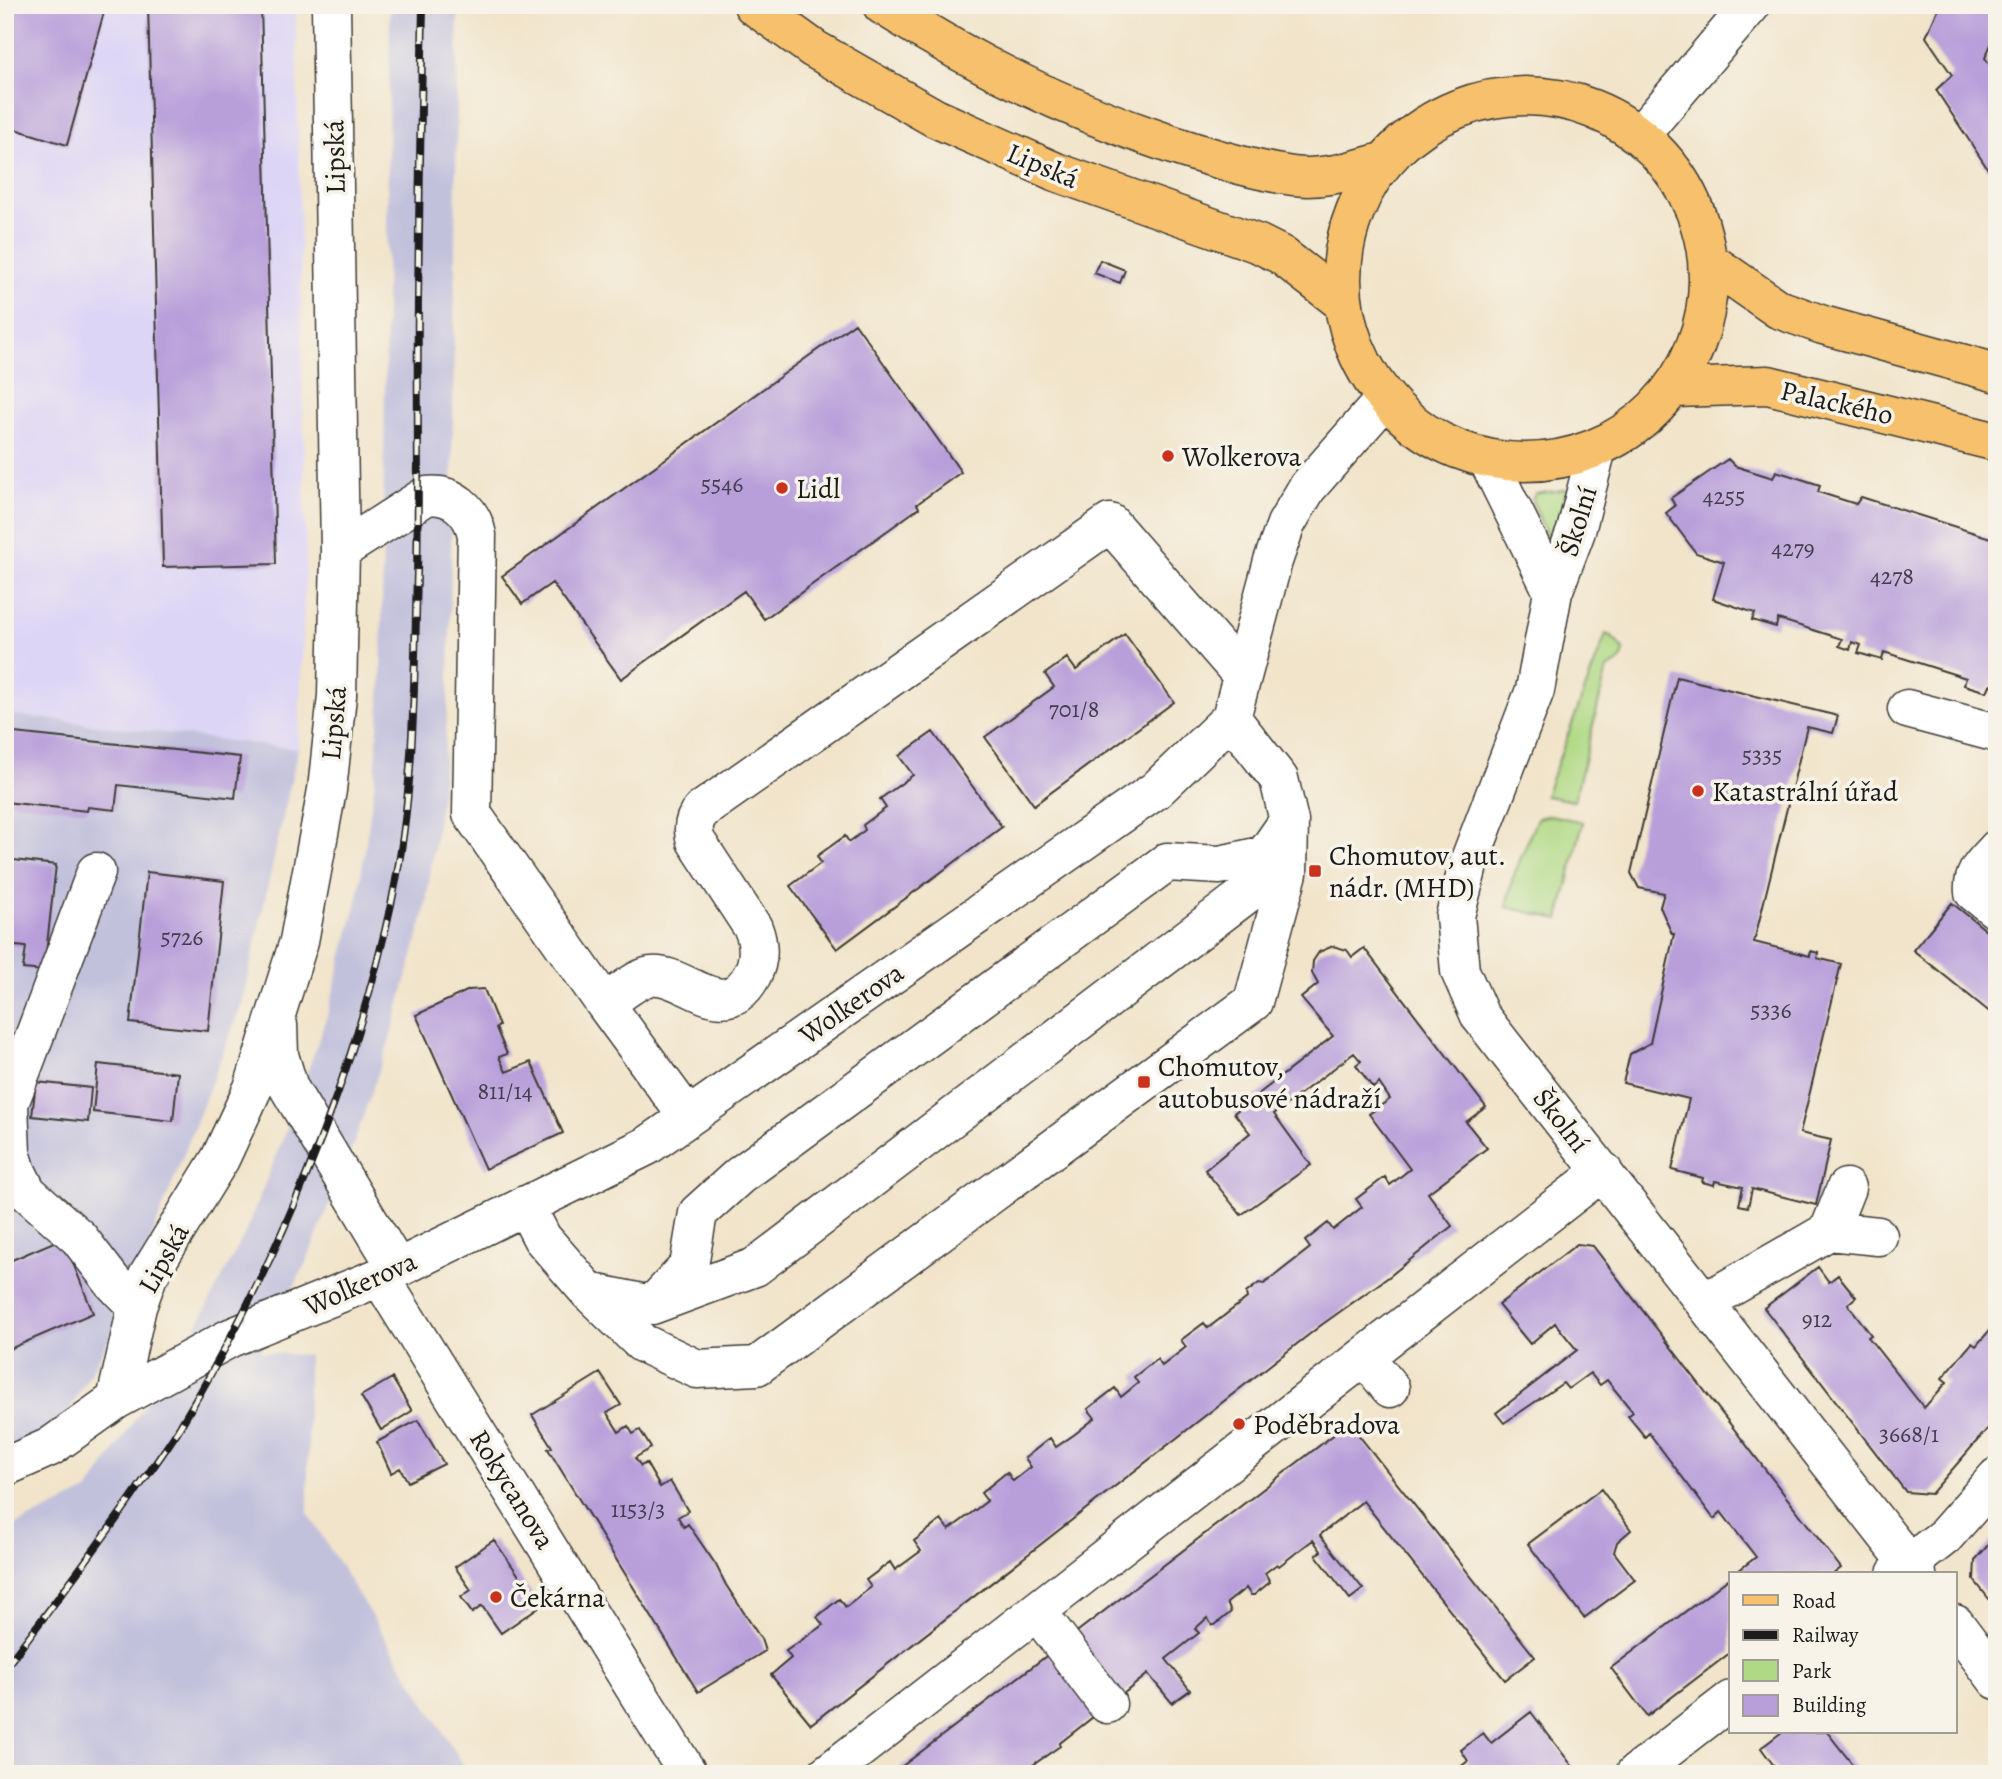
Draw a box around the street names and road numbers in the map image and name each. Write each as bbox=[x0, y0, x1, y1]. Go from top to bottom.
street label: Lipská bbox=[315, 119, 355, 195]
street label: Lipská bbox=[1001, 134, 1084, 198]
street label: Palackého bbox=[1777, 372, 1897, 434]
street label: Školní bbox=[1549, 481, 1607, 561]
street label: Lipská bbox=[312, 684, 356, 762]
street label: Wolkerova bbox=[791, 954, 911, 1054]
street label: Školní bbox=[1524, 1081, 1598, 1161]
street label: Lipská bbox=[129, 1217, 199, 1300]
street label: Wolkerova bbox=[297, 1242, 423, 1326]
street label: Rokycanova bbox=[460, 1422, 564, 1557]

